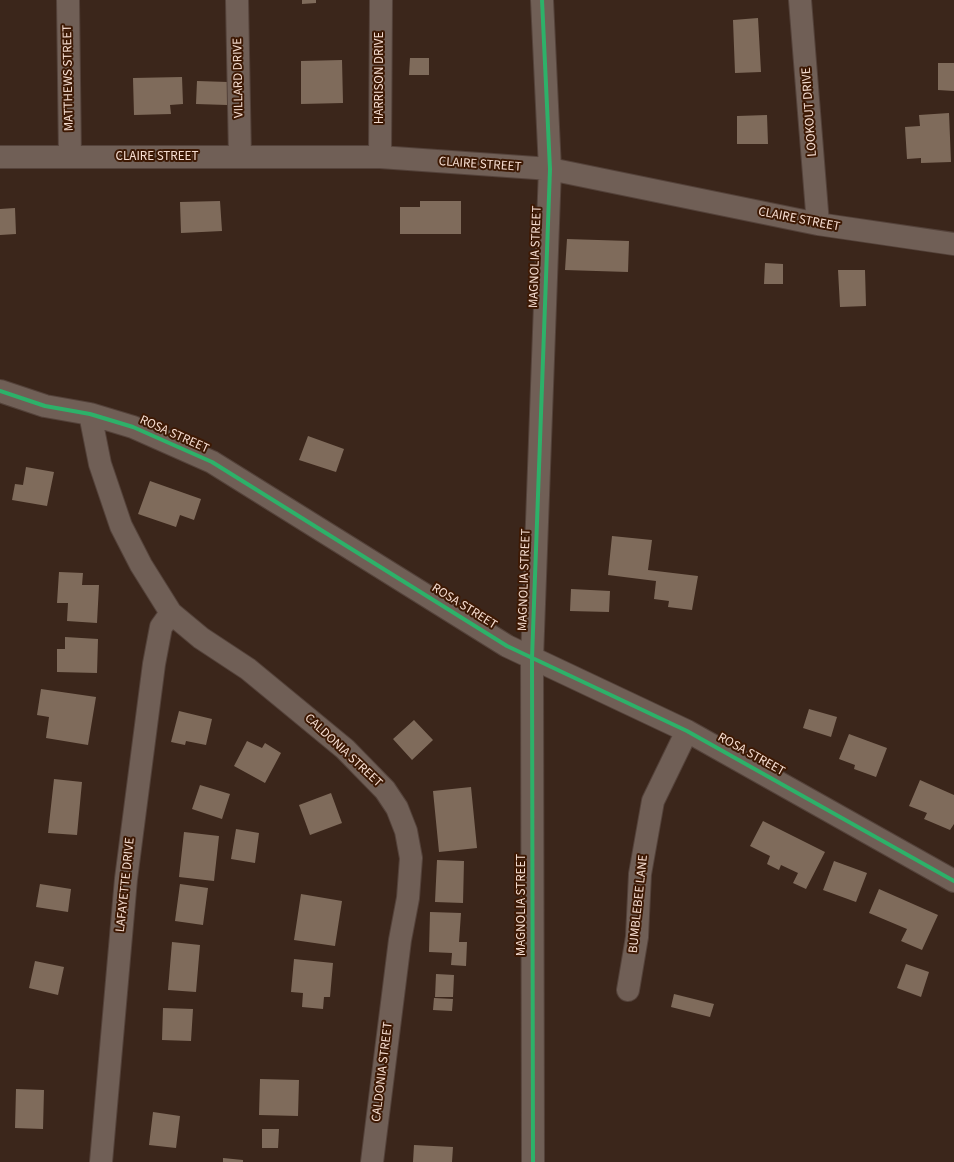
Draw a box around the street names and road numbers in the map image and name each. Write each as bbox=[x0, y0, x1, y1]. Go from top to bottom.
street label: MATTHEWS STREET bbox=[60, 25, 78, 131]
street label: HARRISON DRIVE bbox=[372, 32, 388, 124]
street label: VILLARD DRIVE bbox=[231, 38, 247, 118]
street label: LOOKOUT DRIVE bbox=[799, 67, 821, 157]
street label: CLAIRE STREET bbox=[116, 149, 198, 165]
street label: CLAIRE STREET bbox=[438, 154, 522, 176]
street label: CLAIRE STREET bbox=[757, 204, 841, 236]
street label: MAGNOLIA STREET bbox=[526, 205, 546, 309]
street label: ROSA STREET bbox=[137, 413, 211, 457]
street label: MAGNOLIA STREET bbox=[515, 528, 535, 632]
street label: ROSA STREET bbox=[428, 581, 500, 633]
street label: CALDONIA STREET bbox=[301, 711, 385, 791]
street label: ROSA STREET bbox=[715, 730, 787, 780]
street label: LAFAYETTE DRIVE bbox=[113, 837, 139, 933]
street label: MAGNOLIA STREET bbox=[514, 854, 530, 956]
street label: BUMBLEBEE LANE bbox=[626, 854, 652, 954]
street label: CALDONIA STREET bbox=[369, 1021, 397, 1123]

